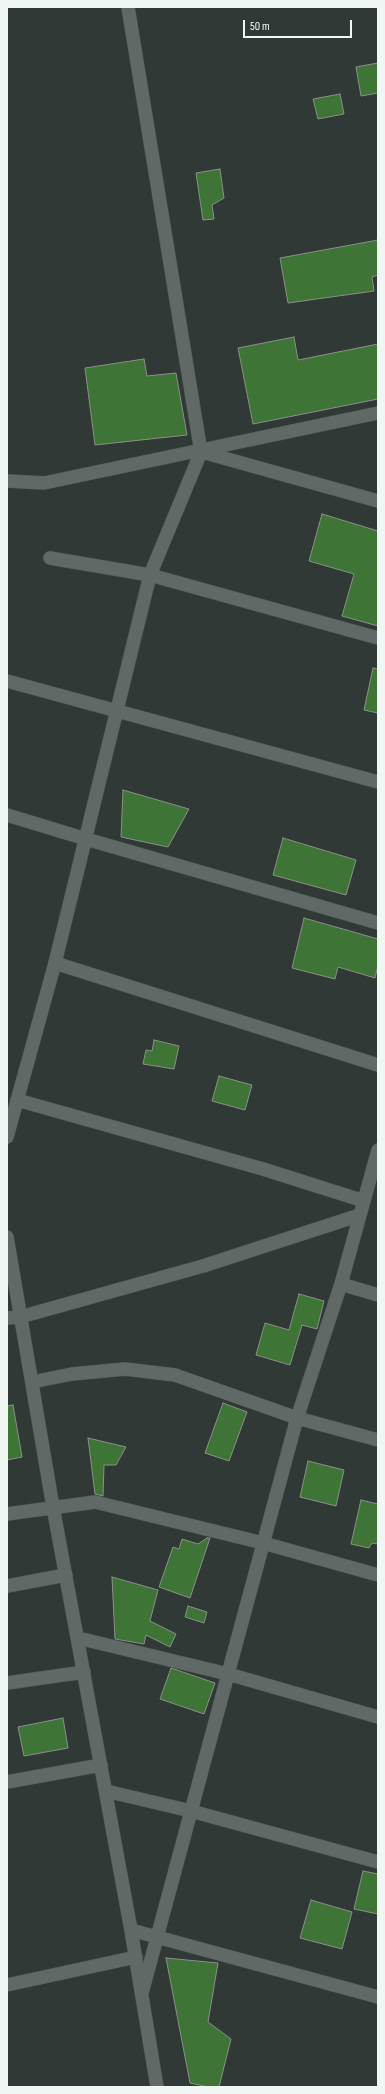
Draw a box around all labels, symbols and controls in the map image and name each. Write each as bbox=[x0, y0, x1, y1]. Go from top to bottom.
scale bar bbox=[245, 12, 354, 38]
text: 50 m bbox=[250, 19, 270, 34]

